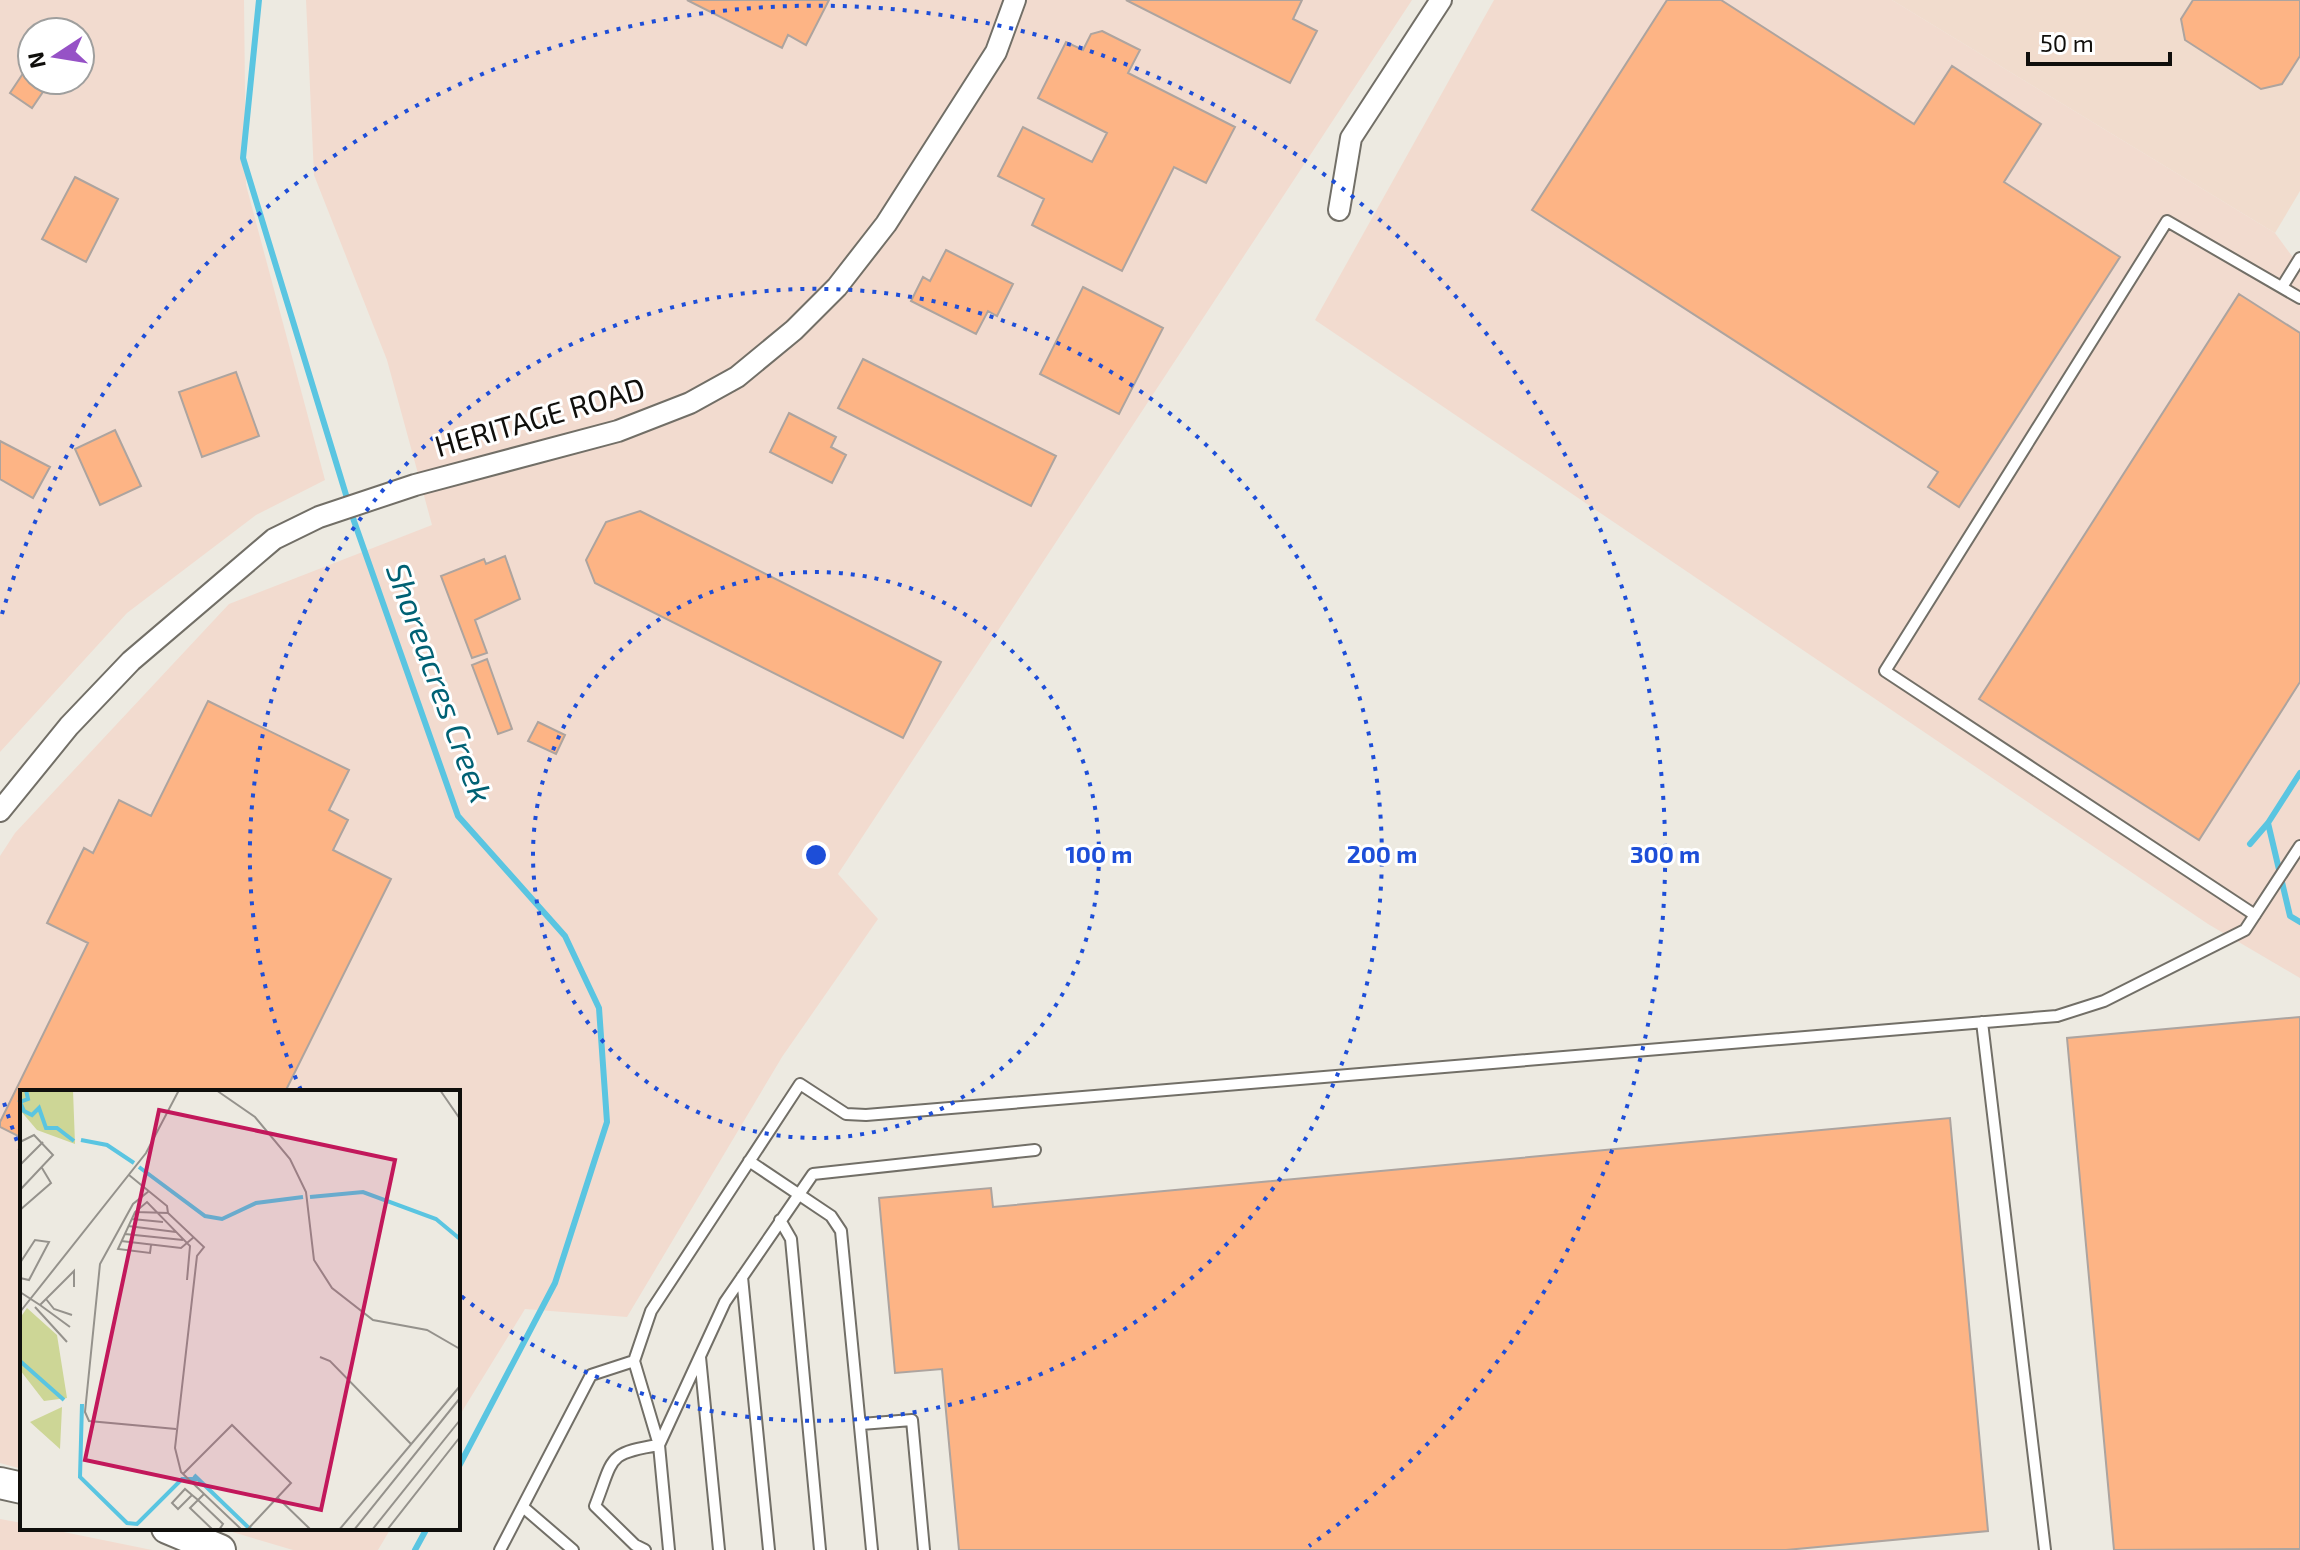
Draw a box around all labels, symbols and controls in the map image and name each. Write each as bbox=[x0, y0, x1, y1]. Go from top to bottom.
north arrow bbox=[16, 16, 96, 96]
scale bar bbox=[2028, 16, 2170, 66]
text: 50 m bbox=[2040, 28, 2094, 57]
text: N bbox=[21, 50, 50, 71]
street label: HERITAGE ROAD bbox=[430, 369, 649, 463]
water label: Shoreacres Creek bbox=[380, 557, 502, 807]
text: 100 m bbox=[1066, 839, 1132, 868]
text: 200 m bbox=[1347, 839, 1417, 868]
text: 300 m bbox=[1630, 839, 1700, 868]
centre of rings bbox=[802, 841, 830, 869]
inset map bbox=[20, 1090, 460, 1530]

